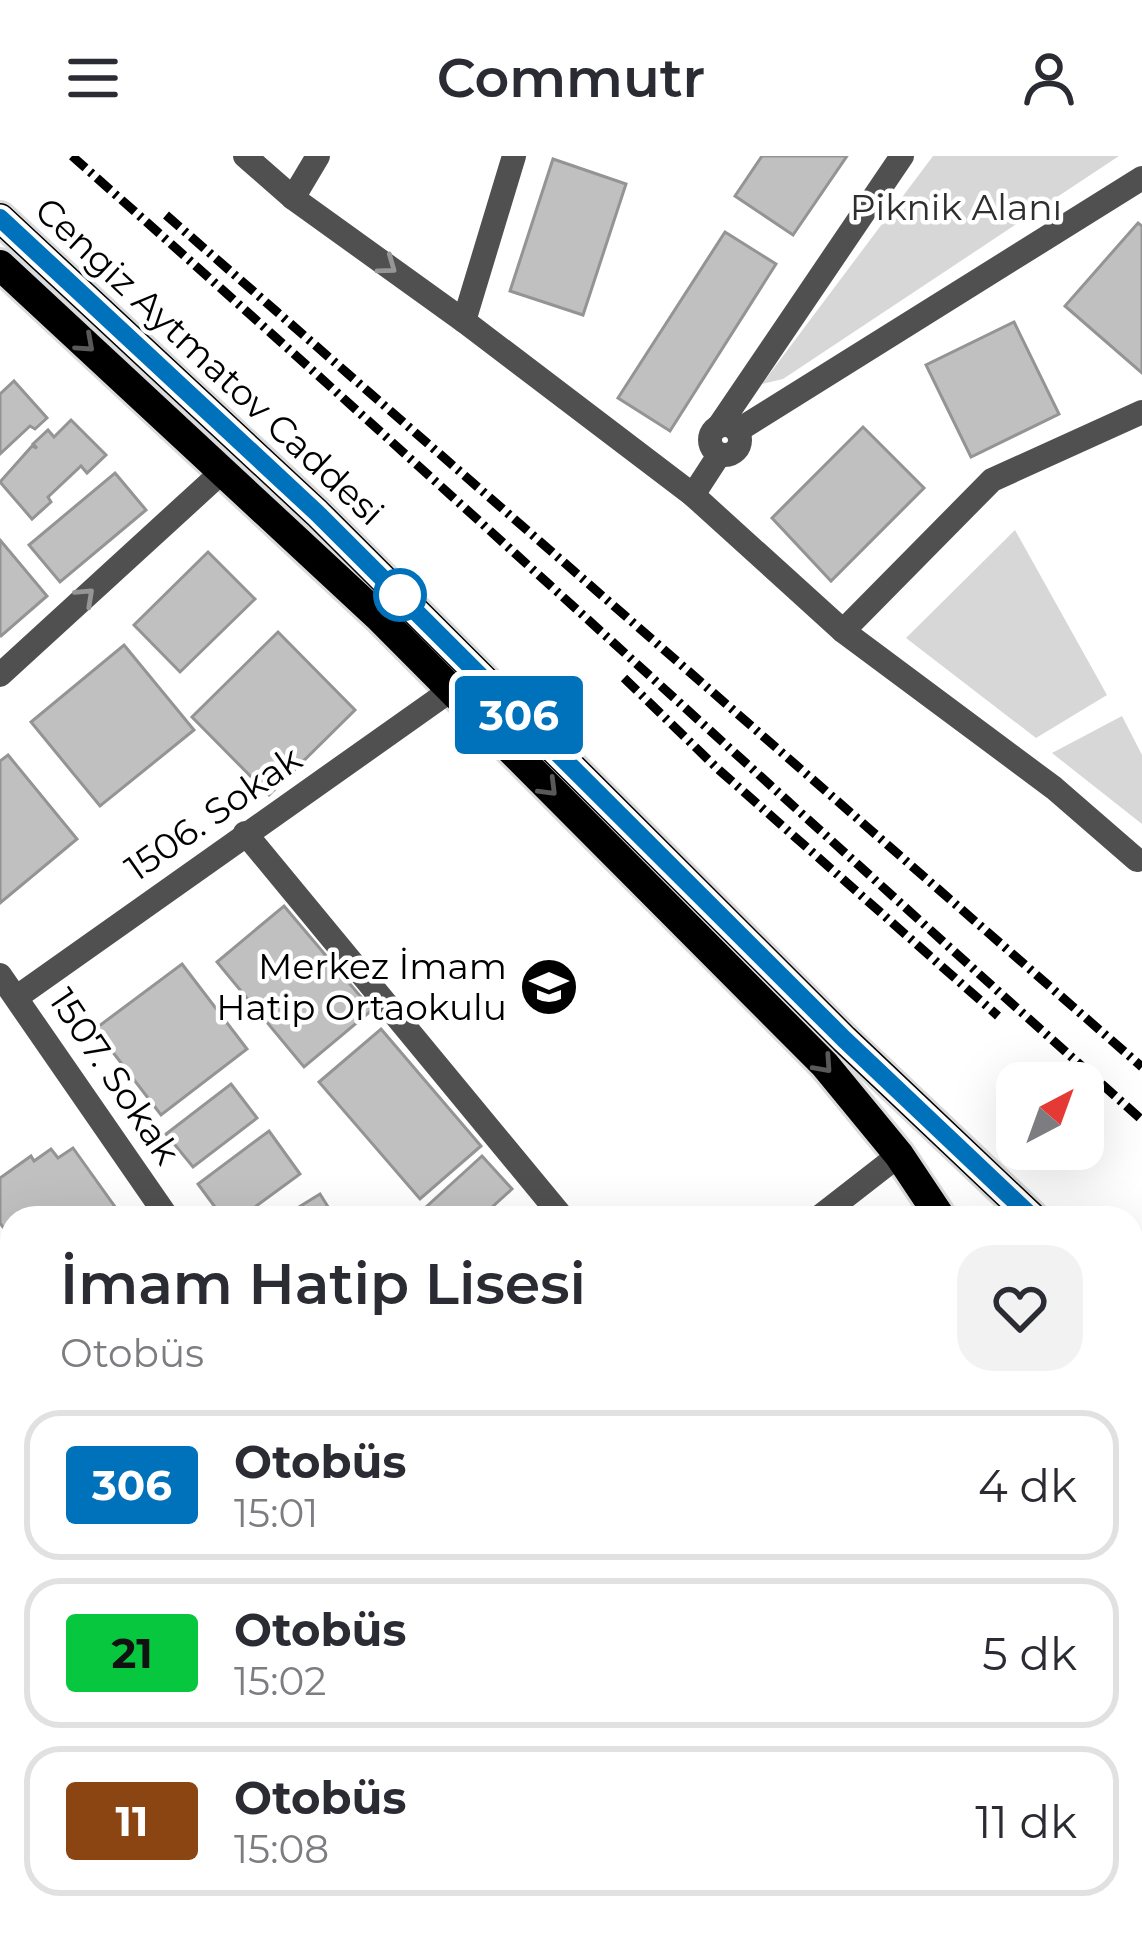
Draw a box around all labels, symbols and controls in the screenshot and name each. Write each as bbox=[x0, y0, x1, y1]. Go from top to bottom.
icon: menu bbox=[60, 45, 126, 111]
text: Commutr bbox=[437, 45, 705, 111]
icon: person bbox=[1016, 45, 1082, 111]
park label: Piknik Alanı bbox=[850, 185, 1062, 229]
street label: Cengiz Aytmatov Caddesi bbox=[26, 188, 394, 534]
one-way arrow bbox=[375, 252, 396, 274]
one-way arrow bbox=[73, 330, 94, 351]
unlabelled marker bbox=[375, 570, 425, 620]
one-way arrow bbox=[73, 589, 94, 610]
line badge: 306 bbox=[450, 676, 588, 754]
text: 306 bbox=[479, 689, 559, 741]
street label: 1506. Sokak bbox=[116, 736, 310, 890]
one-way arrow bbox=[535, 774, 557, 796]
place label: Merkez İmam Hatip Ortaokulu bbox=[216, 944, 507, 1029]
school or university icon: Merkez İmam Hatip Ortaokulu bbox=[518, 956, 580, 1018]
street label: 1507. Sokak bbox=[40, 980, 190, 1172]
one-way arrow bbox=[810, 1051, 831, 1073]
north arrow bbox=[996, 1062, 1104, 1170]
map controls bbox=[996, 1062, 1104, 1170]
button: heart bbox=[957, 1245, 1083, 1371]
text: İmam Hatip Lisesi bbox=[60, 1249, 586, 1318]
text: Otobüs bbox=[60, 1329, 204, 1377]
text: Otobüs bbox=[234, 1434, 406, 1489]
text: 4 dk bbox=[978, 1458, 1077, 1513]
text: 306 bbox=[92, 1459, 172, 1511]
text: 15:01 bbox=[234, 1489, 318, 1537]
text: Otobüs bbox=[234, 1602, 406, 1657]
text: 5 dk bbox=[982, 1626, 1077, 1681]
text: 21 bbox=[111, 1627, 153, 1679]
text: 15:02 bbox=[234, 1657, 326, 1705]
text: Otobüs bbox=[234, 1770, 406, 1825]
text: 11 dk bbox=[975, 1794, 1077, 1849]
text: 11 bbox=[116, 1795, 148, 1847]
text: 15:08 bbox=[234, 1825, 329, 1873]

